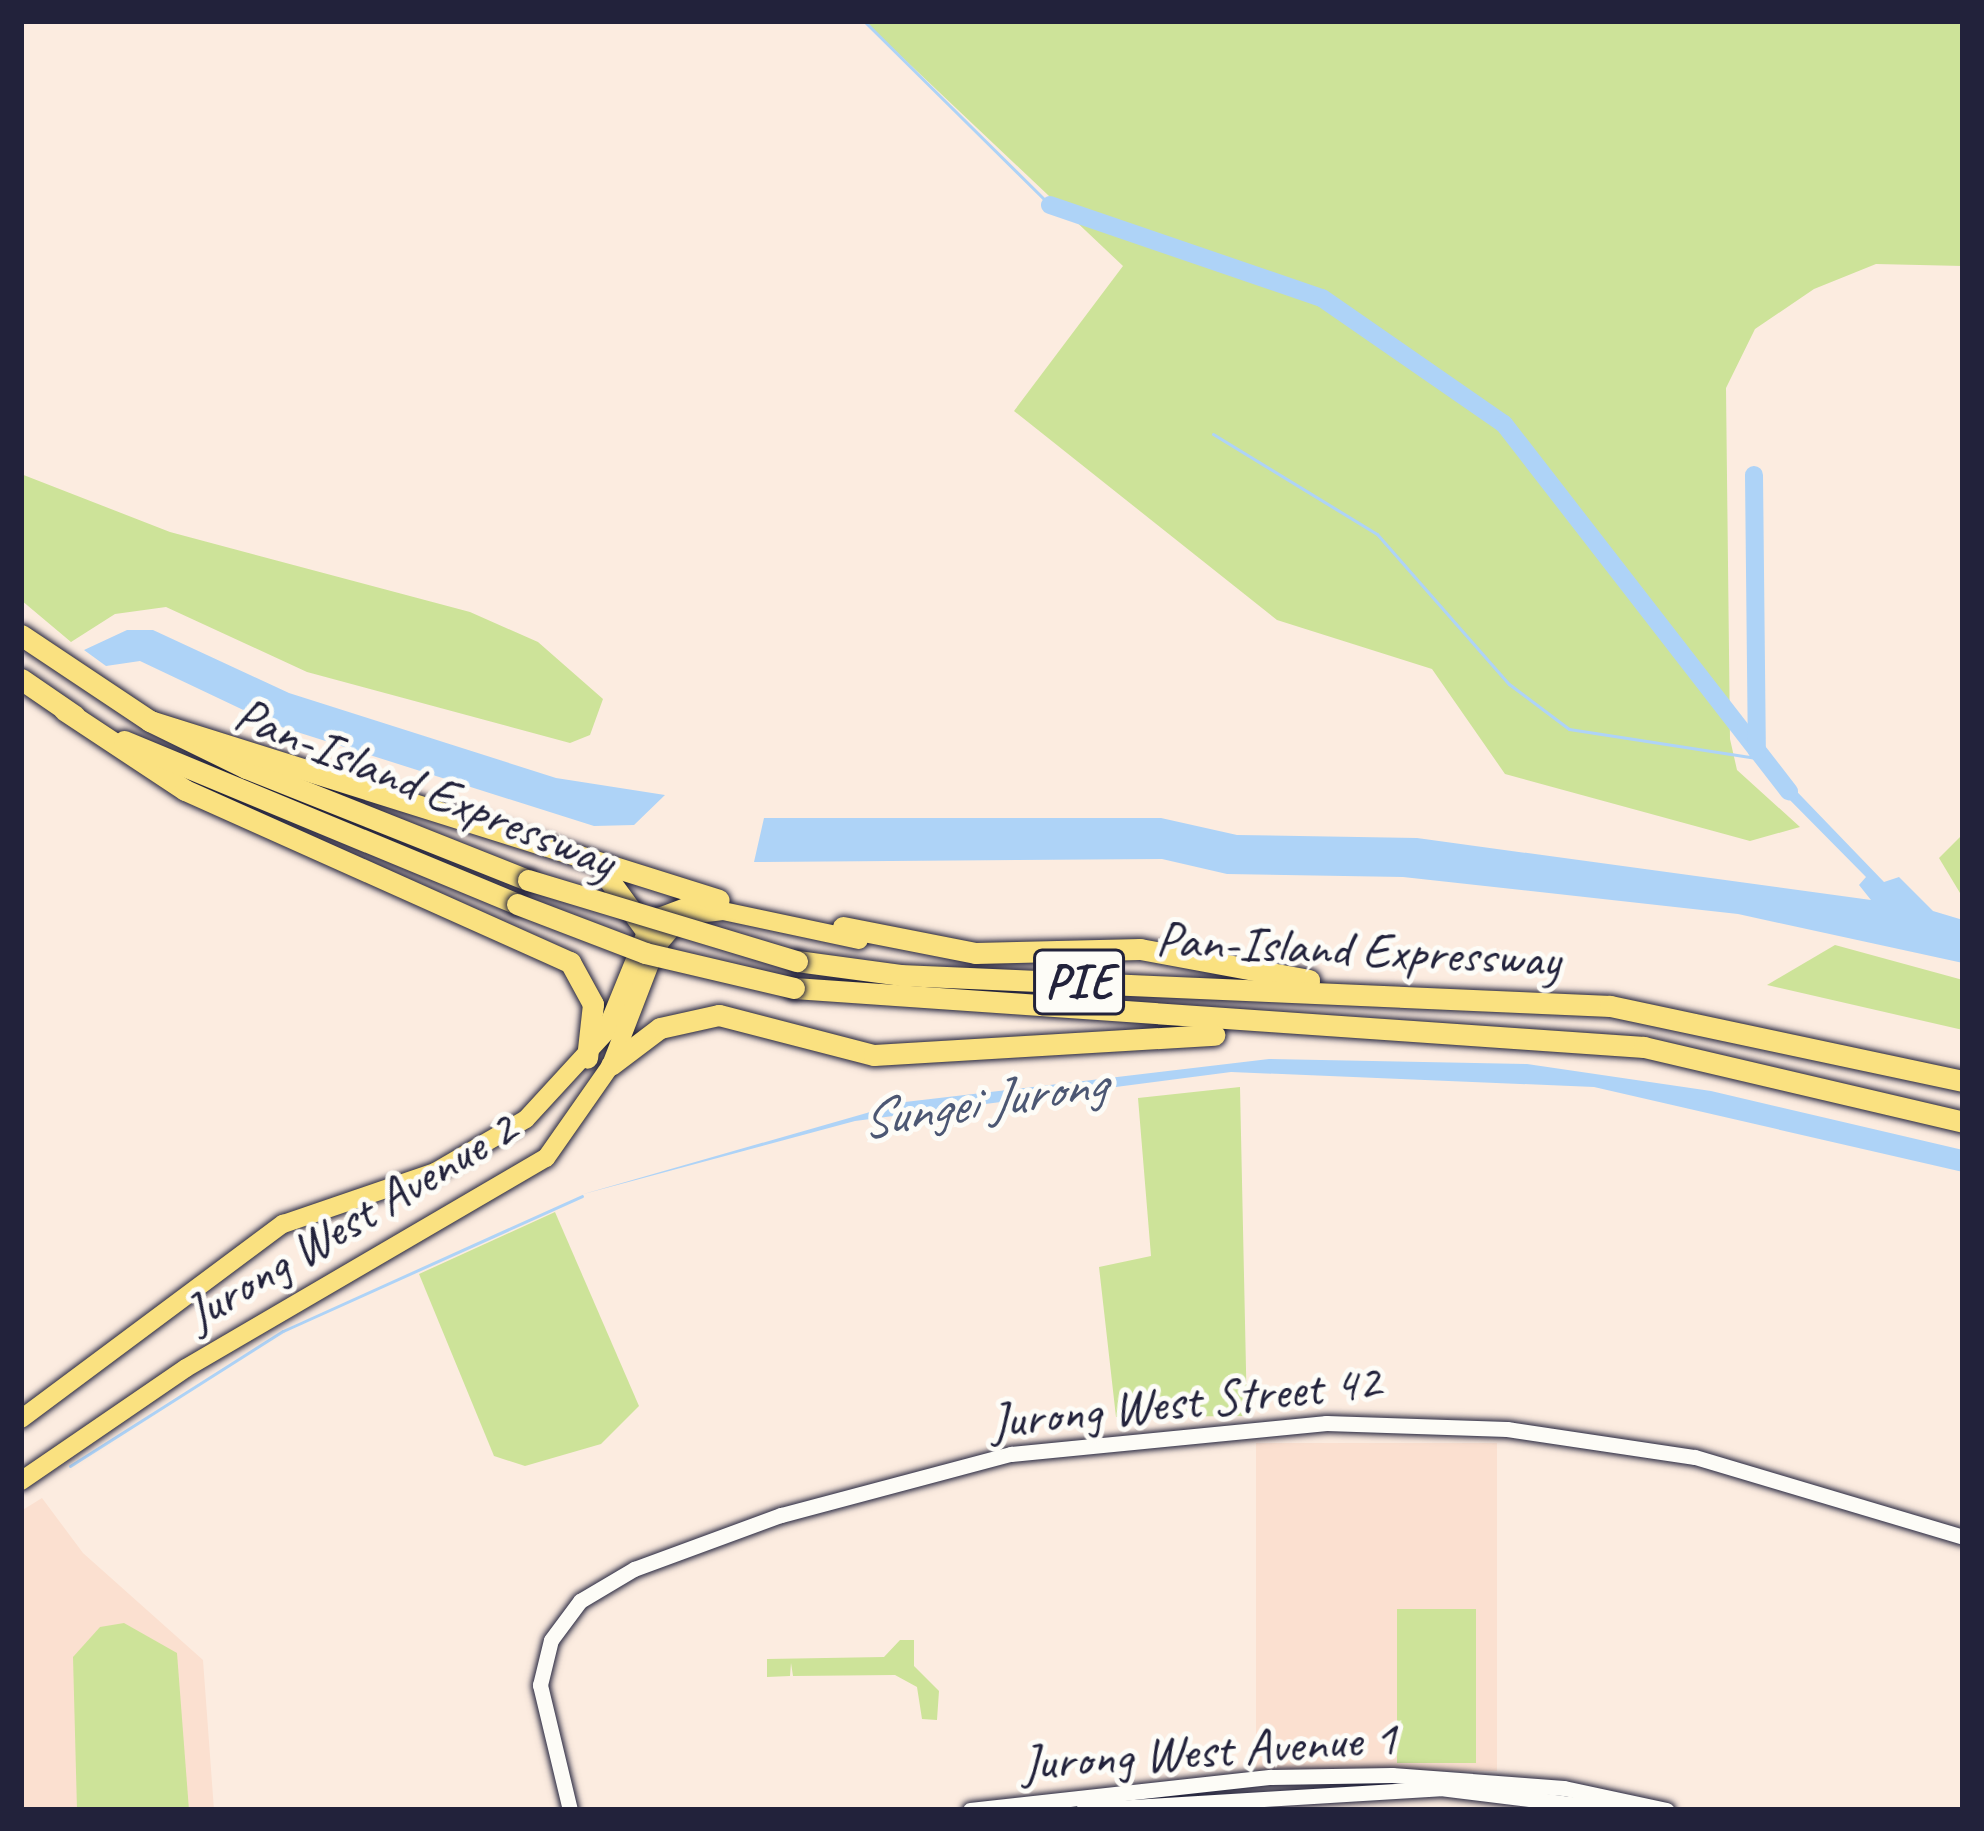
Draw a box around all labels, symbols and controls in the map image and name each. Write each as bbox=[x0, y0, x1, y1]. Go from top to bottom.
street label: Pan-Island Expressway bbox=[226, 683, 624, 891]
street label: Pan-Island Expressway bbox=[1154, 908, 1562, 990]
road number: PIE bbox=[1031, 940, 1127, 1024]
water label: Sungei Jurong bbox=[855, 1050, 1109, 1152]
street label: Jurong West Avenue 2 bbox=[173, 1098, 527, 1344]
street label: Jurong West Street 42 bbox=[986, 1350, 1384, 1452]
street label: Jurong West Avenue 1 bbox=[1019, 1706, 1399, 1794]

